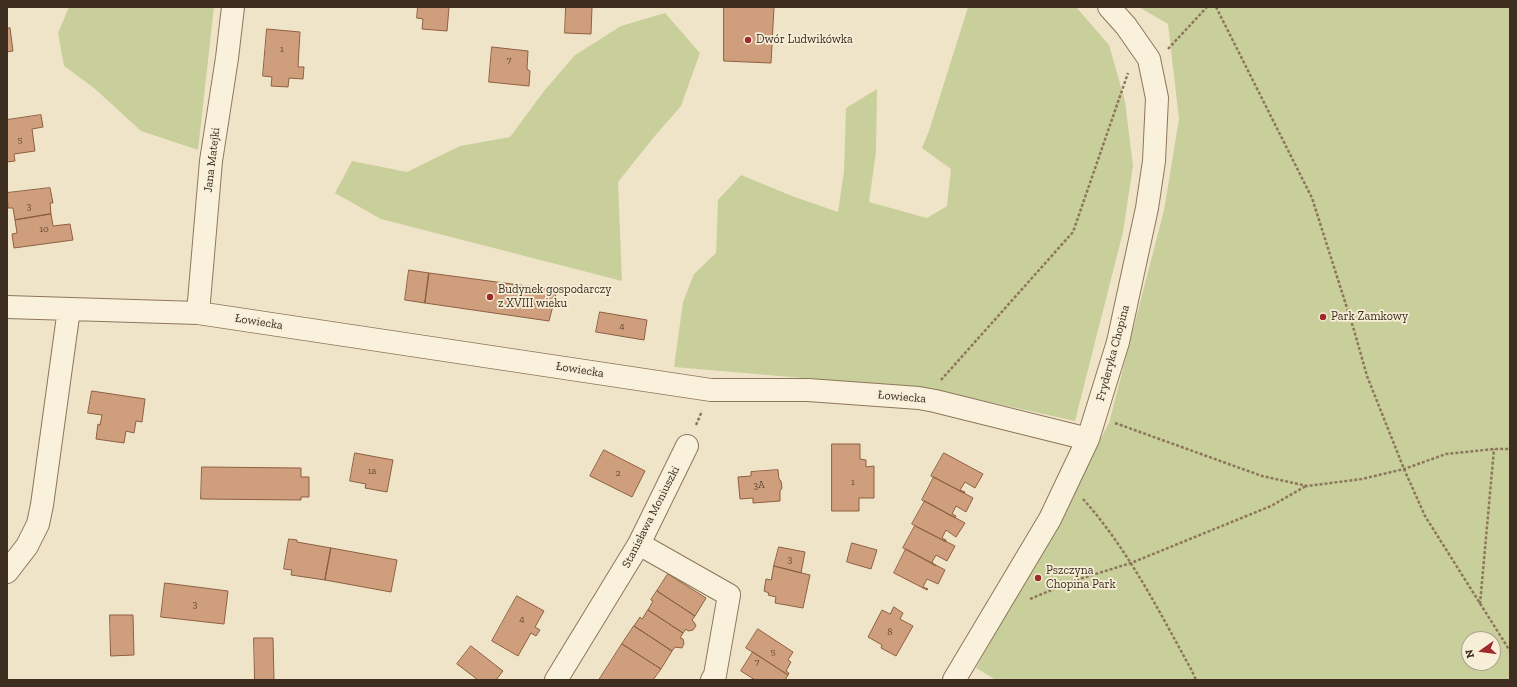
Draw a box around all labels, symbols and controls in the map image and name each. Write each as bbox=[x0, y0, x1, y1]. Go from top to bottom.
place label: Dwór Ludwikówka bbox=[756, 33, 853, 47]
marker: Dwór Ludwikówka bbox=[743, 35, 753, 45]
house number: 1 bbox=[280, 43, 284, 55]
house number: 7 bbox=[507, 54, 511, 66]
street label: Jana Matejki bbox=[201, 127, 223, 193]
house number: 5 bbox=[17, 134, 23, 146]
house number: 3 bbox=[27, 200, 31, 212]
house number: 10 bbox=[39, 223, 49, 235]
place label: Budynek gospodarczy z XVIII wieku bbox=[498, 283, 611, 311]
marker: Budynek gospodarczy z XVIII wieku bbox=[485, 292, 495, 302]
street label: Fryderyka Chopina bbox=[1093, 303, 1133, 403]
place label: Park Zamkowy bbox=[1331, 310, 1408, 324]
street label: Łowiecka bbox=[234, 311, 284, 333]
marker: Park Zamkowy bbox=[1318, 312, 1328, 322]
house number: 4 bbox=[619, 320, 625, 332]
street label: Łowiecka bbox=[555, 359, 605, 381]
street label: Łowiecka bbox=[877, 388, 927, 406]
street label: Stanisława Moniuszki bbox=[619, 464, 683, 570]
house number: 1a bbox=[368, 465, 376, 477]
house number: 2 bbox=[615, 467, 621, 479]
house number: 1 bbox=[851, 476, 855, 488]
house number: 3A bbox=[753, 479, 765, 491]
house number: 3 bbox=[788, 553, 792, 565]
place label: Pszczyna Chopina Park bbox=[1046, 564, 1116, 592]
marker: Pszczyna Chopina Park bbox=[1033, 573, 1043, 583]
house number: 3 bbox=[193, 598, 197, 610]
house number: 4 bbox=[519, 613, 525, 625]
house number: 8 bbox=[887, 626, 893, 638]
north arrow bbox=[1461, 631, 1501, 671]
house number: 5 bbox=[770, 646, 776, 658]
text: N bbox=[1463, 648, 1477, 659]
house number: 7 bbox=[755, 656, 759, 668]

